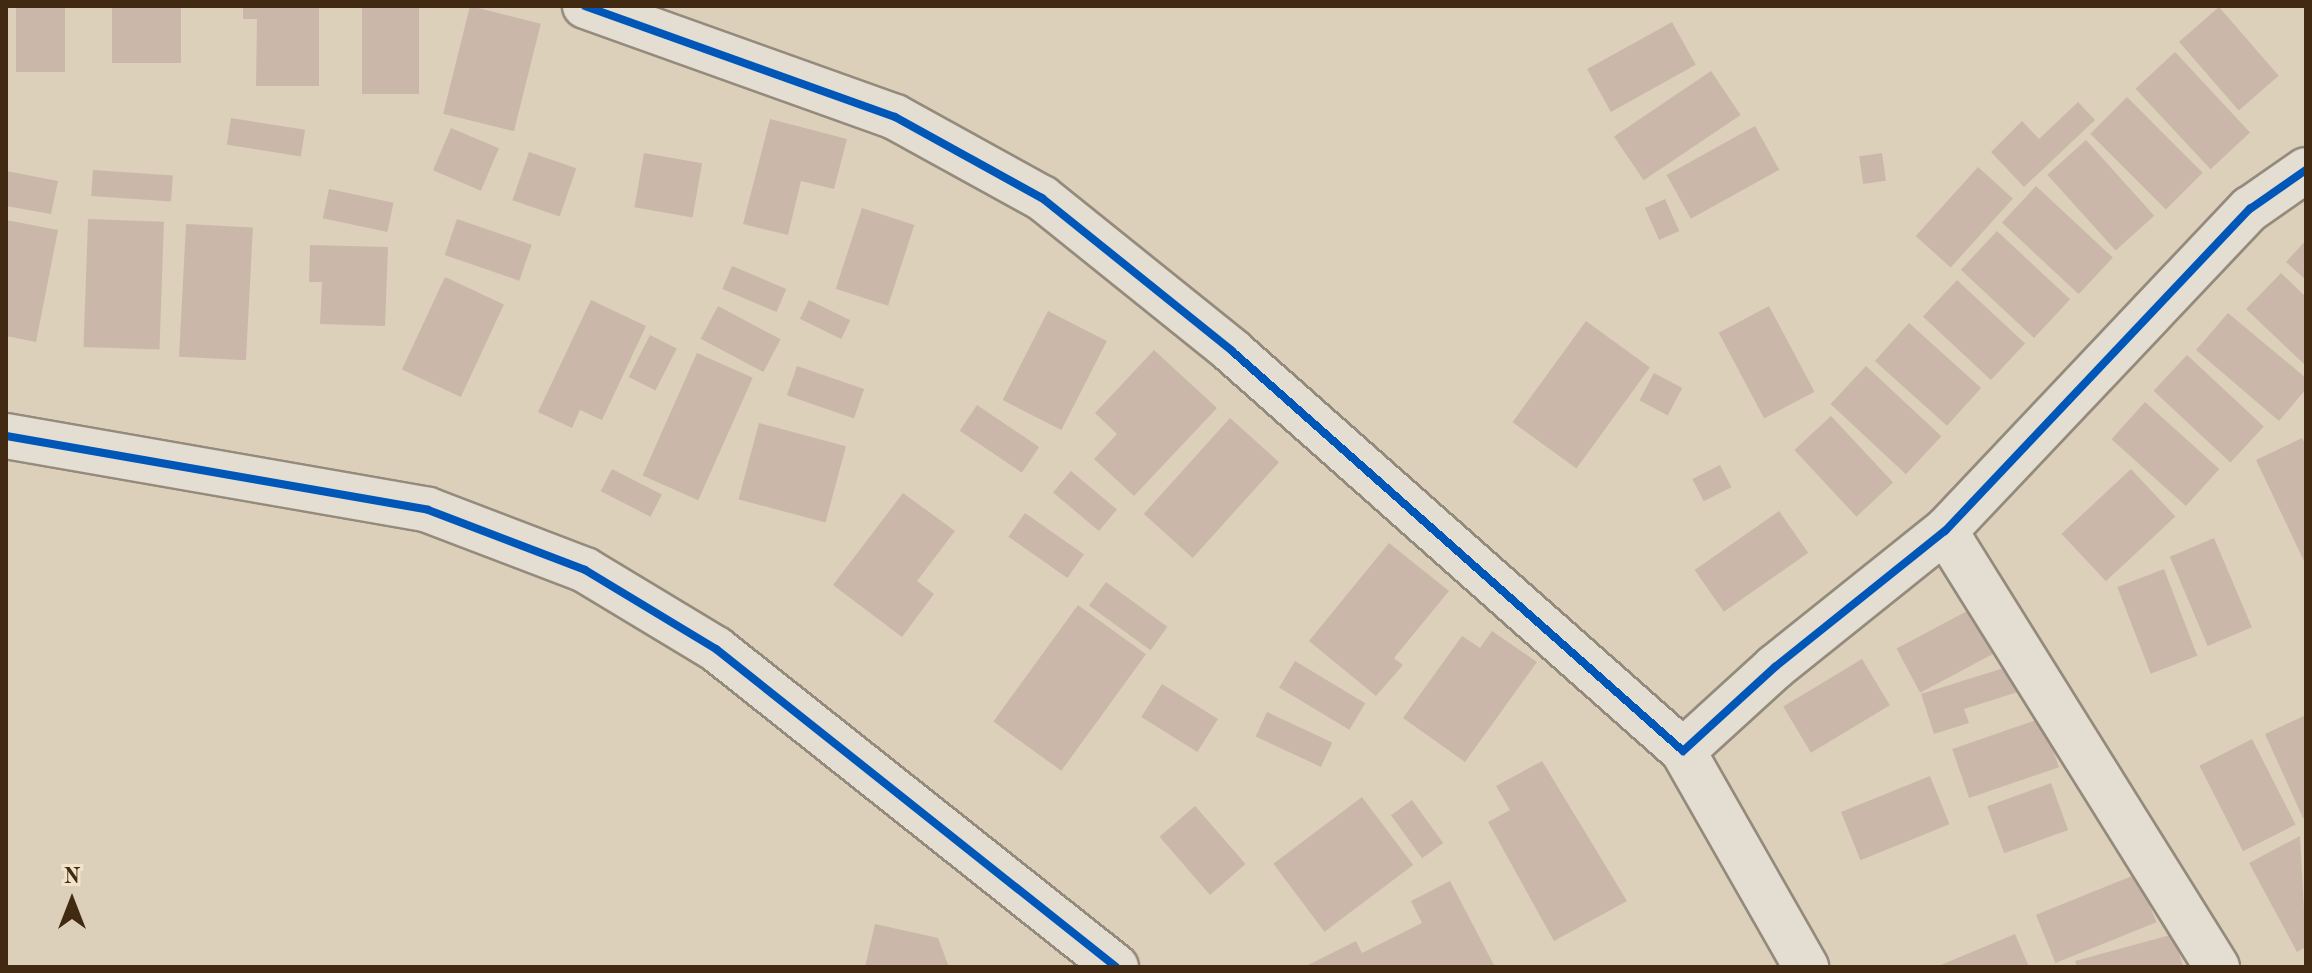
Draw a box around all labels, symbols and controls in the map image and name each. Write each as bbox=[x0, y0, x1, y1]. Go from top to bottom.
north arrow bbox=[32, 861, 112, 941]
text: N bbox=[64, 866, 80, 888]

